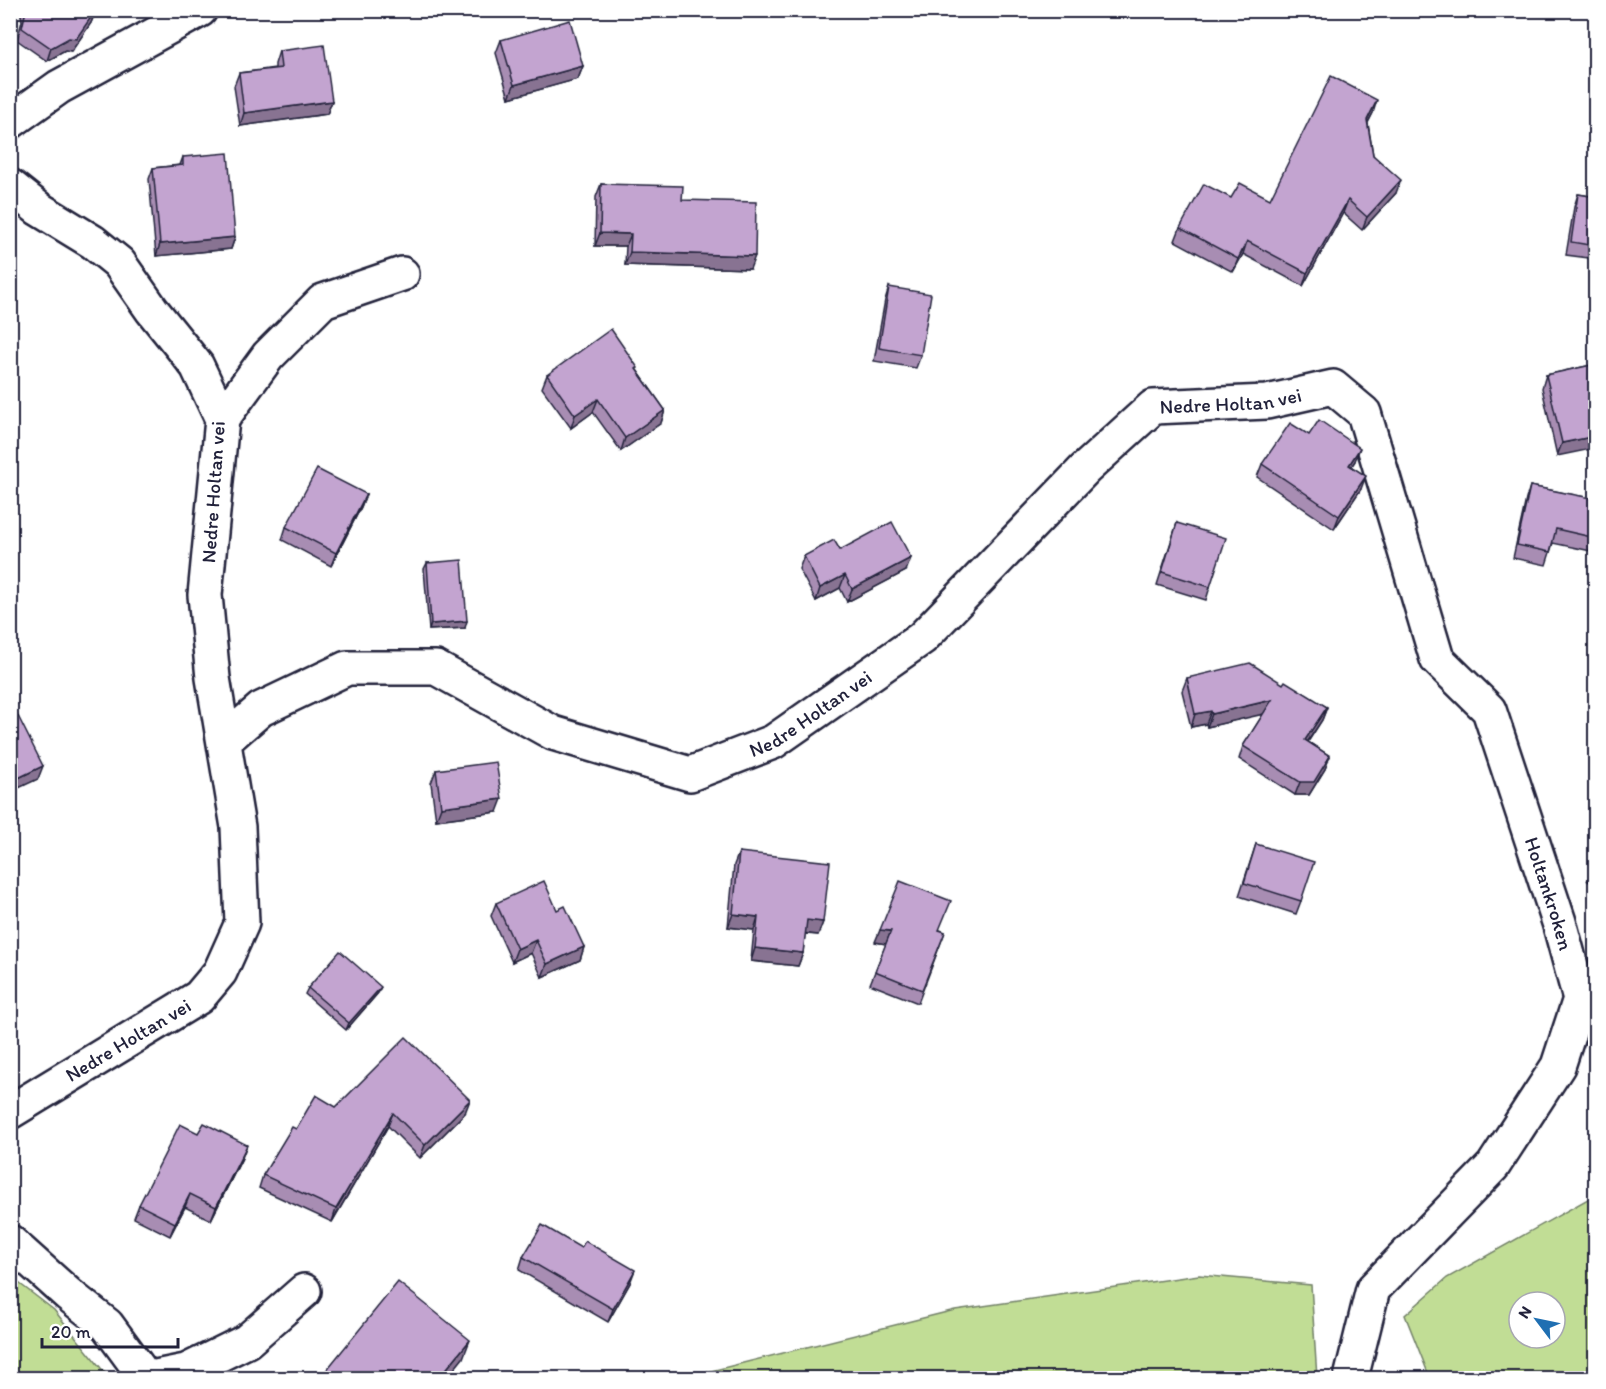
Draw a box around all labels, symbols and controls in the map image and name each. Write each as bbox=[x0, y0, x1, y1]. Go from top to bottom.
street label: Nedre Holtan vei bbox=[1159, 383, 1304, 419]
street label: Nedre Holtan vei bbox=[196, 420, 230, 564]
street label: Nedre Holtan vei bbox=[746, 665, 876, 762]
street label: Holtankroken bbox=[1520, 834, 1578, 953]
street label: Nedre Holtan vei bbox=[61, 993, 195, 1087]
north arrow bbox=[1507, 1290, 1567, 1350]
text: N bbox=[1514, 1303, 1536, 1322]
scale bar bbox=[42, 1311, 178, 1349]
text: 20 m bbox=[51, 1321, 91, 1343]

